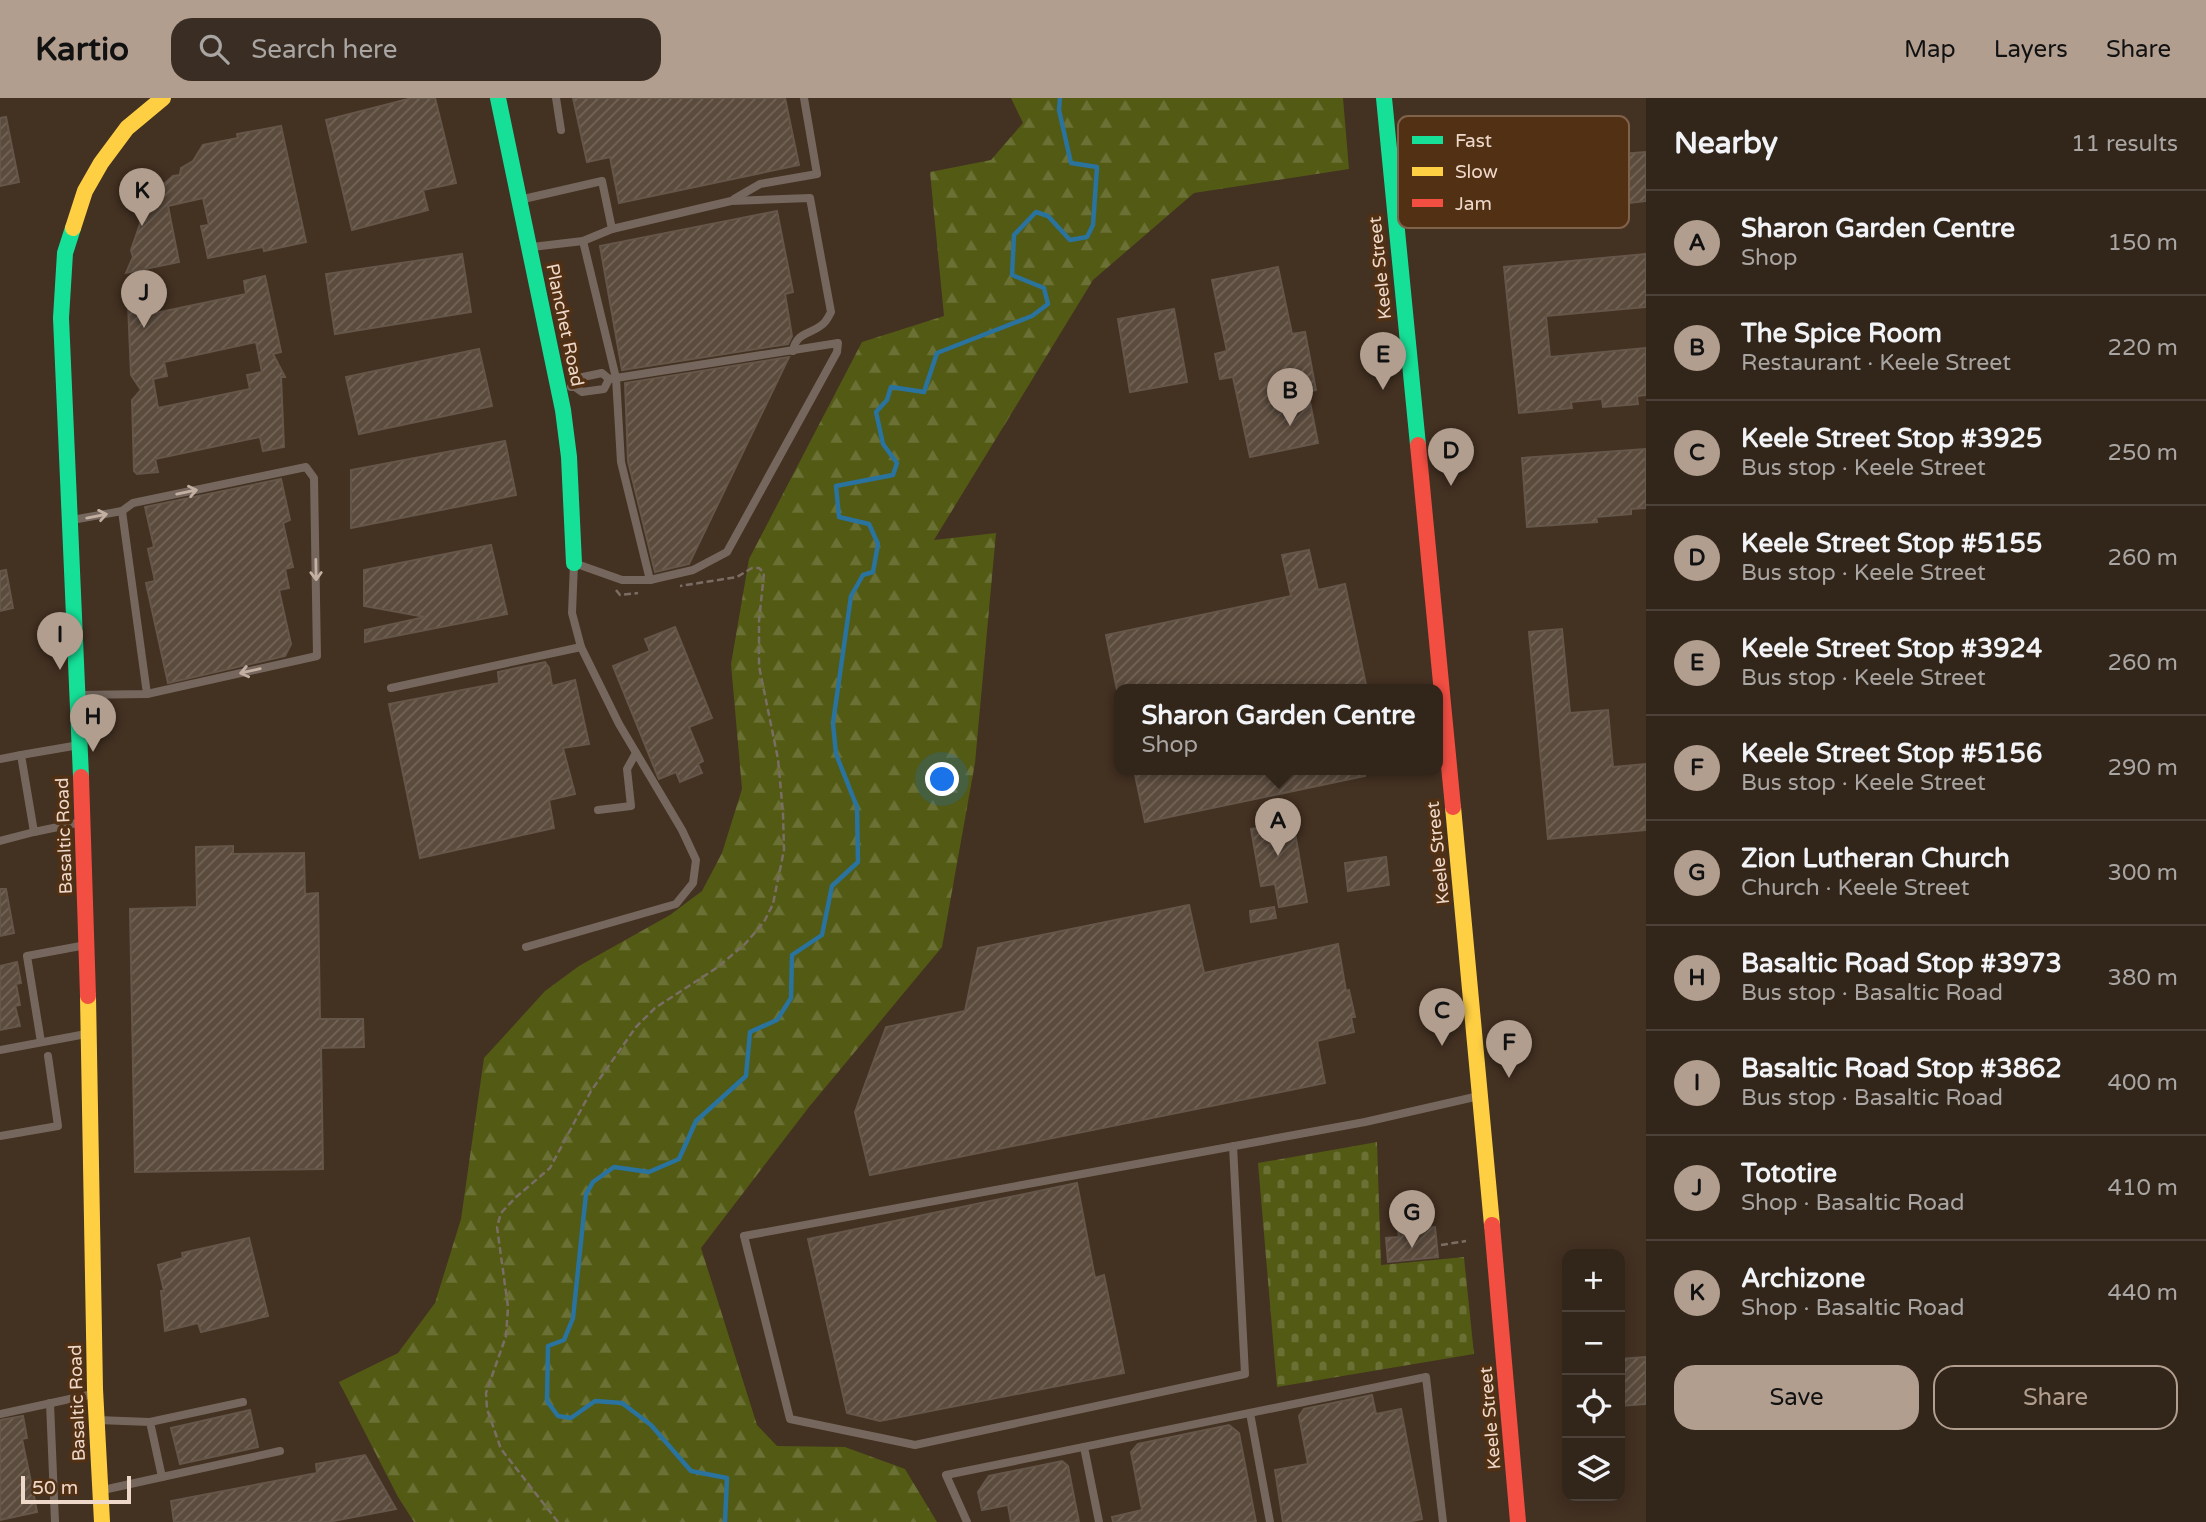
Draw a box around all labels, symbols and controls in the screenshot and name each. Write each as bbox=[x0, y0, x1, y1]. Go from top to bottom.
search box bbox=[171, 18, 661, 81]
text: Kartio bbox=[35, 30, 129, 69]
icon: search bbox=[195, 30, 233, 68]
text: Search here bbox=[251, 34, 397, 65]
text: Map bbox=[1904, 35, 1956, 64]
text: Layers bbox=[1994, 35, 2068, 64]
text: Share bbox=[2106, 35, 2171, 64]
legend bbox=[1398, 116, 1629, 228]
text: Nearby bbox=[1674, 125, 1778, 162]
text: Fast bbox=[1455, 130, 1492, 152]
text: 11 results bbox=[2071, 130, 2178, 158]
text: Slow bbox=[1455, 161, 1498, 183]
pin: K bbox=[119, 168, 165, 226]
text: Jam bbox=[1455, 193, 1492, 215]
text: Sharon Garden Centre bbox=[1741, 213, 2015, 244]
street label: Keele Street bbox=[1364, 215, 1396, 320]
text: A bbox=[1688, 229, 1706, 257]
text: 150 m bbox=[2108, 229, 2178, 257]
text: Shop bbox=[1741, 244, 1798, 272]
street label: Planchet Road bbox=[541, 262, 589, 388]
pin: J bbox=[121, 270, 167, 328]
text: The Spice Room bbox=[1741, 318, 1942, 349]
pin: E bbox=[1360, 332, 1406, 390]
text: B bbox=[1689, 334, 1705, 362]
text: 220 m bbox=[2108, 334, 2178, 362]
text: Restaurant · Keele Street bbox=[1741, 349, 2011, 377]
pin: B bbox=[1267, 368, 1313, 426]
text: Keele Street Stop #3925 bbox=[1741, 423, 2042, 454]
pin: D bbox=[1428, 428, 1474, 486]
text: C bbox=[1689, 439, 1705, 467]
text: 250 m bbox=[2108, 439, 2178, 467]
text: Bus stop · Keele Street bbox=[1741, 454, 1986, 482]
one-way arrow bbox=[175, 484, 198, 498]
one-way arrow bbox=[85, 508, 108, 522]
text: Keele Street Stop #5155 bbox=[1741, 528, 2042, 559]
text: D bbox=[1688, 544, 1706, 572]
text: 260 m bbox=[2108, 544, 2178, 572]
one-way arrow bbox=[309, 558, 322, 581]
text: Bus stop · Keele Street bbox=[1741, 559, 1986, 587]
pin: I bbox=[37, 612, 83, 670]
text: Keele Street Stop #3924 bbox=[1741, 633, 2042, 664]
text: E bbox=[1690, 649, 1704, 677]
text: 260 m bbox=[2108, 649, 2178, 677]
text: Bus stop · Keele Street bbox=[1741, 664, 1986, 692]
one-way arrow bbox=[239, 665, 262, 678]
popup bbox=[1114, 684, 1443, 775]
pin: H bbox=[70, 694, 116, 752]
text: Sharon Garden Centre bbox=[1142, 700, 1415, 731]
text: Shop bbox=[1142, 731, 1198, 759]
text: Keele Street Stop #5156 bbox=[1741, 738, 2042, 769]
text: F bbox=[1690, 754, 1704, 782]
text: 290 m bbox=[2108, 754, 2178, 782]
your location bbox=[925, 762, 959, 796]
text: Bus stop · Keele Street bbox=[1741, 769, 1986, 797]
street label: Basaltic Road bbox=[51, 777, 77, 895]
pin: A bbox=[1255, 798, 1301, 856]
street label: Keele Street bbox=[1422, 800, 1454, 905]
text: Zion Lutheran Church bbox=[1741, 843, 2010, 874]
text: G bbox=[1688, 859, 1706, 887]
text: 300 m bbox=[2108, 859, 2178, 887]
text: Church · Keele Street bbox=[1741, 874, 1969, 902]
text: Basaltic Road Stop #3973 bbox=[1741, 948, 2062, 979]
text: H bbox=[1688, 964, 1706, 992]
text: 380 m bbox=[2108, 964, 2178, 992]
text: Bus stop · Basaltic Road bbox=[1741, 979, 2003, 1007]
pin: C bbox=[1419, 988, 1465, 1046]
pin: F bbox=[1486, 1020, 1532, 1078]
text: Basaltic Road Stop #3862 bbox=[1741, 1053, 2062, 1084]
text: I bbox=[1694, 1069, 1700, 1097]
text: 400 m bbox=[2108, 1069, 2178, 1097]
text: Bus stop · Basaltic Road bbox=[1741, 1084, 2003, 1112]
text: Tototire bbox=[1741, 1158, 1837, 1189]
text: J bbox=[1692, 1174, 1702, 1202]
text: 410 m bbox=[2108, 1174, 2178, 1202]
text: Shop · Basaltic Road bbox=[1741, 1189, 1965, 1217]
pin: G bbox=[1389, 1190, 1435, 1248]
map controls bbox=[1562, 1249, 1625, 1501]
button: + bbox=[1562, 1249, 1625, 1312]
text: Archizone bbox=[1741, 1263, 1865, 1294]
text: K bbox=[1689, 1279, 1705, 1307]
text: 440 m bbox=[2108, 1279, 2178, 1307]
text: Shop · Basaltic Road bbox=[1741, 1294, 1965, 1322]
button: − bbox=[1562, 1312, 1625, 1375]
street label: Basaltic Road bbox=[64, 1344, 90, 1462]
button: Save bbox=[1674, 1365, 1919, 1430]
button: Share bbox=[1933, 1365, 2178, 1430]
street label: Keele Street bbox=[1475, 1366, 1505, 1470]
button: locate bbox=[1562, 1375, 1625, 1438]
button: layers bbox=[1562, 1438, 1625, 1501]
scale bar bbox=[21, 1473, 131, 1505]
text: 50 m bbox=[32, 1477, 78, 1499]

